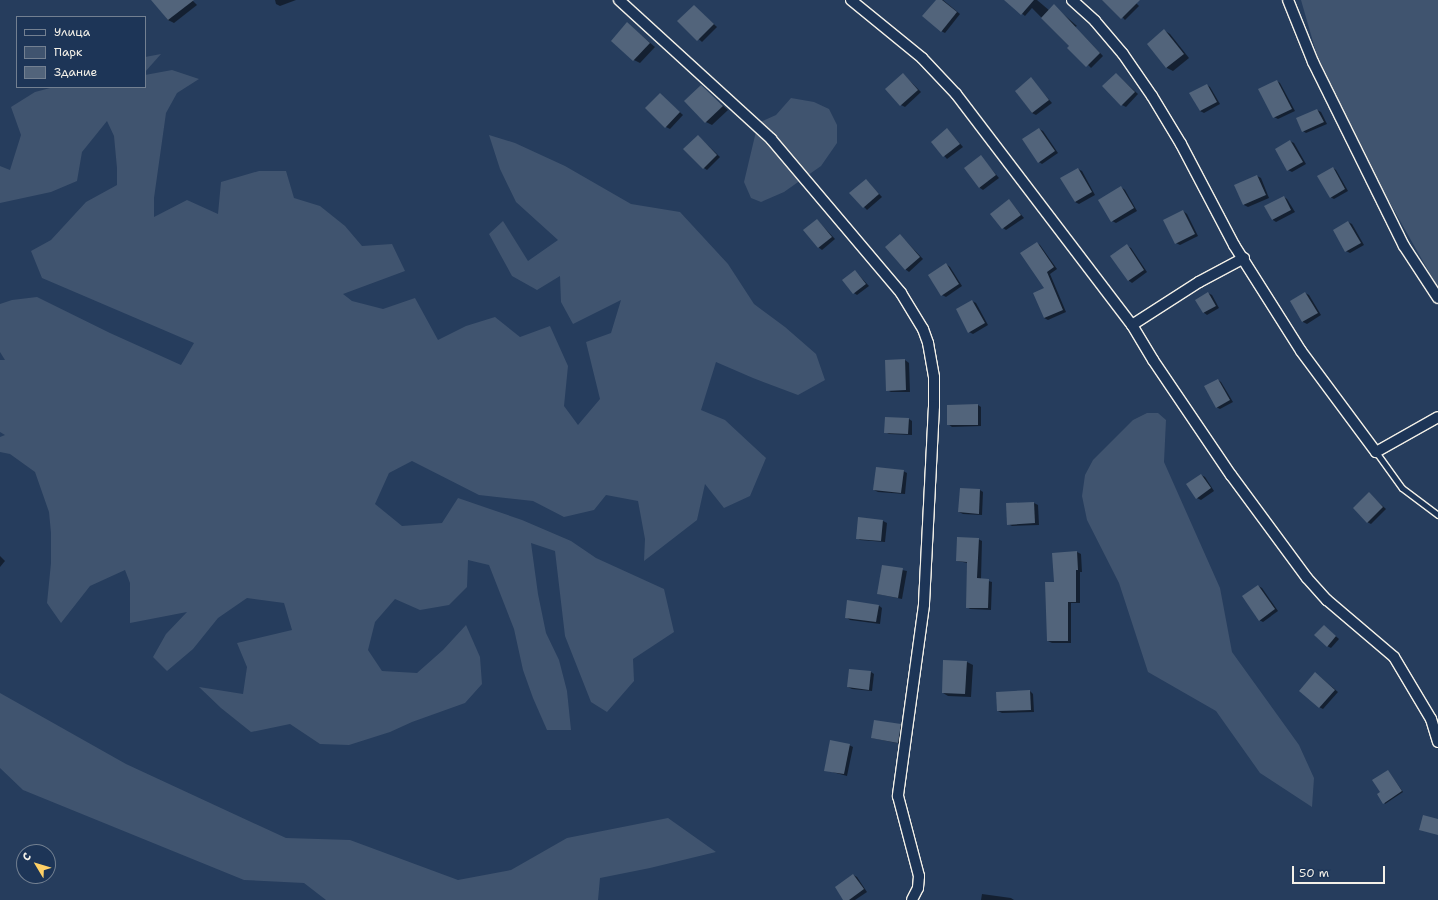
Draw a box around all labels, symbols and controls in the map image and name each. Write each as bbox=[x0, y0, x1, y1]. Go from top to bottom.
legend bbox=[16, 16, 146, 88]
text: Улица bbox=[54, 24, 90, 40]
text: Парк bbox=[54, 44, 82, 60]
text: Здание bbox=[54, 64, 97, 80]
north arrow bbox=[16, 844, 56, 884]
text: С bbox=[19, 850, 35, 864]
scale bar bbox=[1294, 858, 1387, 884]
text: 50 m bbox=[1299, 865, 1329, 881]

